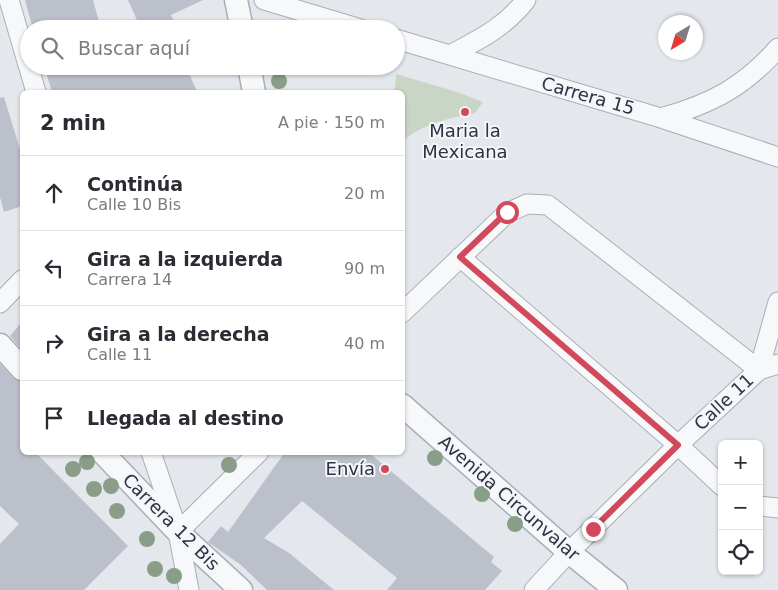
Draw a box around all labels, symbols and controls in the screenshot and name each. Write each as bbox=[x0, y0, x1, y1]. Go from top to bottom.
north arrow bbox=[658, 15, 703, 60]
search box bbox=[20, 20, 405, 75]
icon: search bbox=[38, 34, 66, 62]
text: Buscar aquí bbox=[78, 37, 190, 59]
street label: Carrera 15 bbox=[539, 72, 637, 119]
marker: Maria la Mexicana bbox=[459, 106, 471, 118]
text: 2 min bbox=[40, 111, 106, 135]
text: A pie · 150 m bbox=[278, 113, 385, 132]
place label: Maria la Mexicana bbox=[422, 120, 508, 162]
text: Continúa bbox=[87, 173, 183, 195]
icon: ahead bbox=[40, 179, 68, 207]
text: 20 m bbox=[344, 184, 385, 203]
text: Calle 10 Bis bbox=[87, 195, 181, 214]
route start bbox=[496, 201, 519, 224]
text: Gira a la izquierda bbox=[87, 248, 283, 270]
icon: left bbox=[40, 254, 68, 282]
text: 90 m bbox=[344, 259, 385, 278]
text: Carrera 14 bbox=[87, 270, 172, 289]
text: Gira a la derecha bbox=[87, 323, 270, 345]
icon: right bbox=[40, 329, 68, 357]
text: 40 m bbox=[344, 334, 385, 353]
text: Calle 11 bbox=[87, 345, 152, 364]
street label: Calle 11 bbox=[690, 369, 758, 434]
icon: arrive bbox=[40, 404, 68, 432]
text: Llegada al destino bbox=[87, 407, 284, 429]
street label: Avenida Circunvalar bbox=[435, 431, 585, 565]
map controls bbox=[718, 440, 763, 575]
button: + bbox=[718, 440, 763, 485]
place label: Envía bbox=[326, 458, 375, 479]
marker: Envía bbox=[379, 463, 391, 475]
street label: Carrera 12 Bis bbox=[119, 469, 224, 574]
button: − bbox=[718, 485, 763, 530]
route end bbox=[582, 518, 605, 541]
button: locate bbox=[718, 530, 763, 575]

